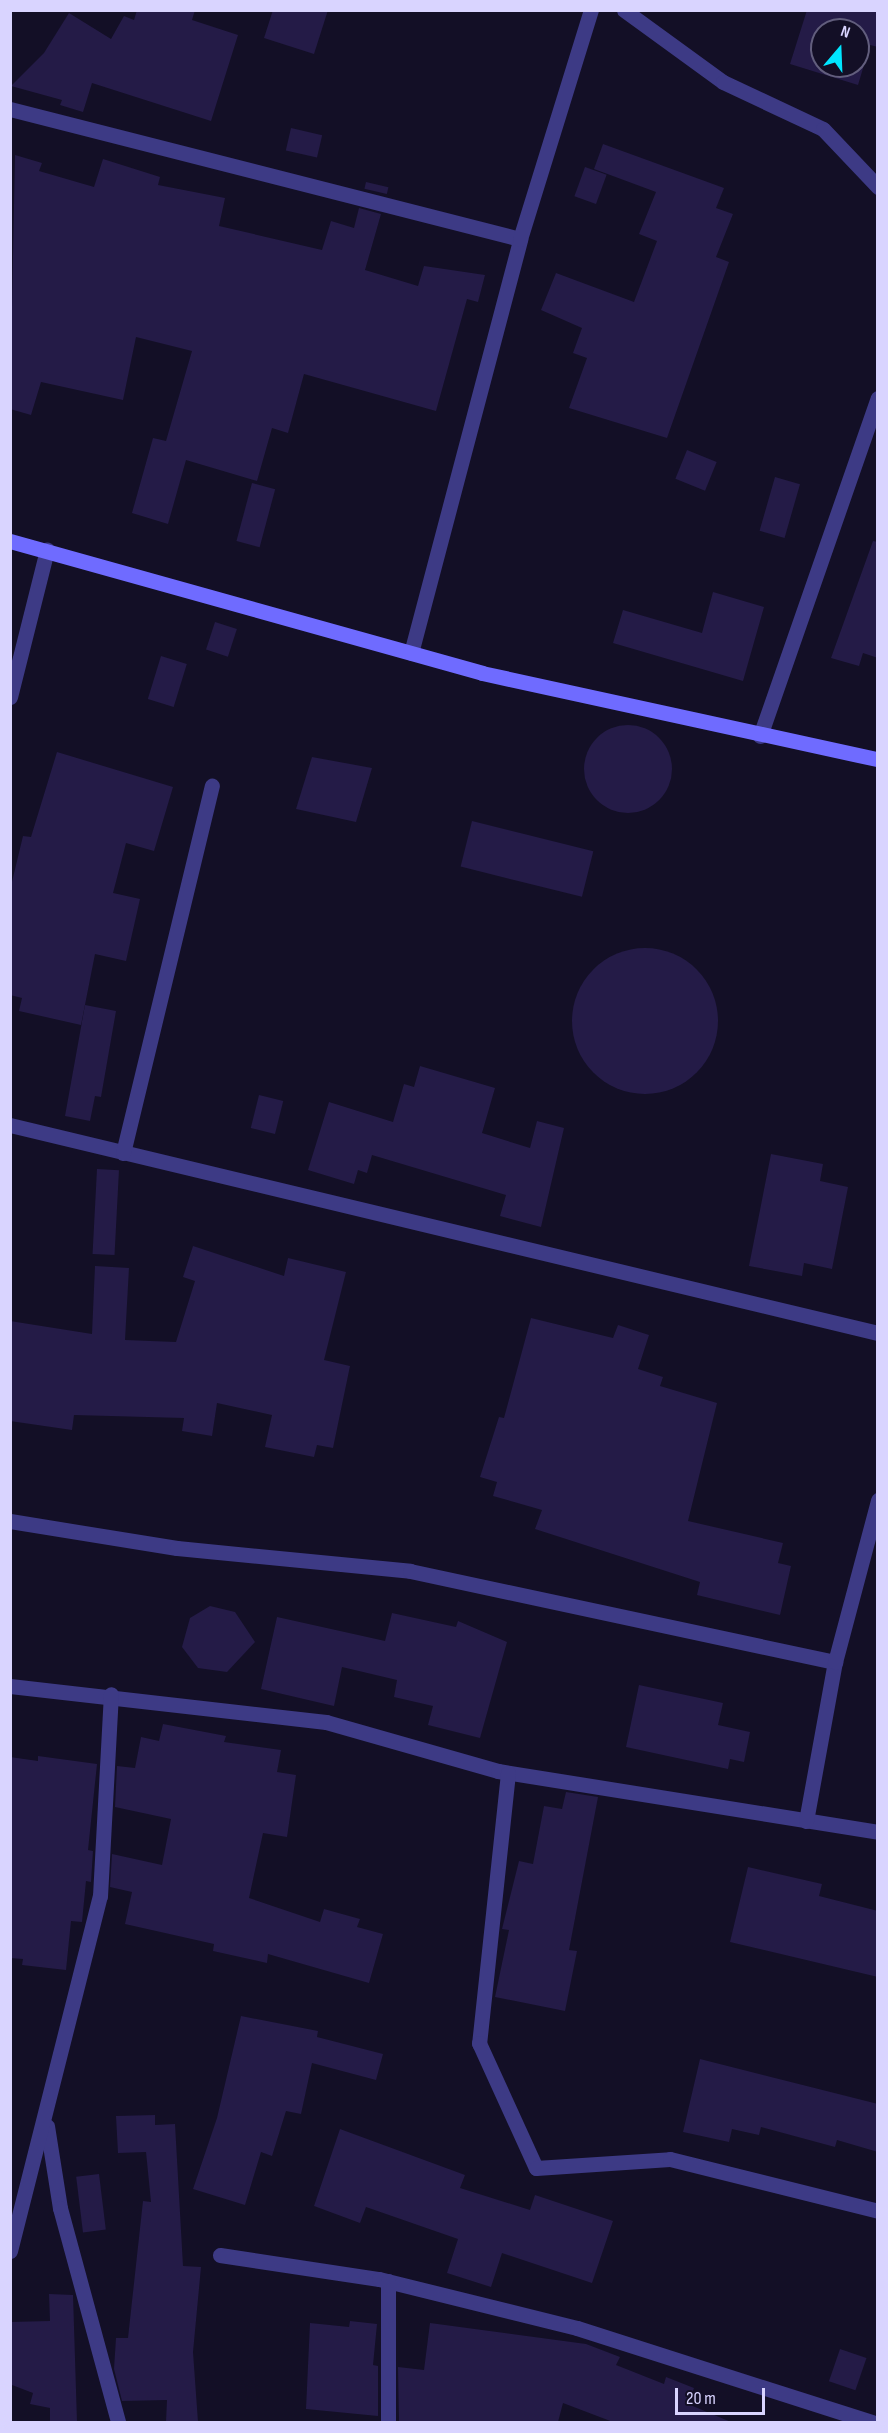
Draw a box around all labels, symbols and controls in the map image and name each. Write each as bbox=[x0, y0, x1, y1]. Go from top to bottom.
north arrow bbox=[810, 18, 870, 78]
text: N bbox=[838, 22, 852, 43]
scale bar bbox=[678, 2376, 768, 2414]
text: 20 m bbox=[686, 2388, 716, 2409]

